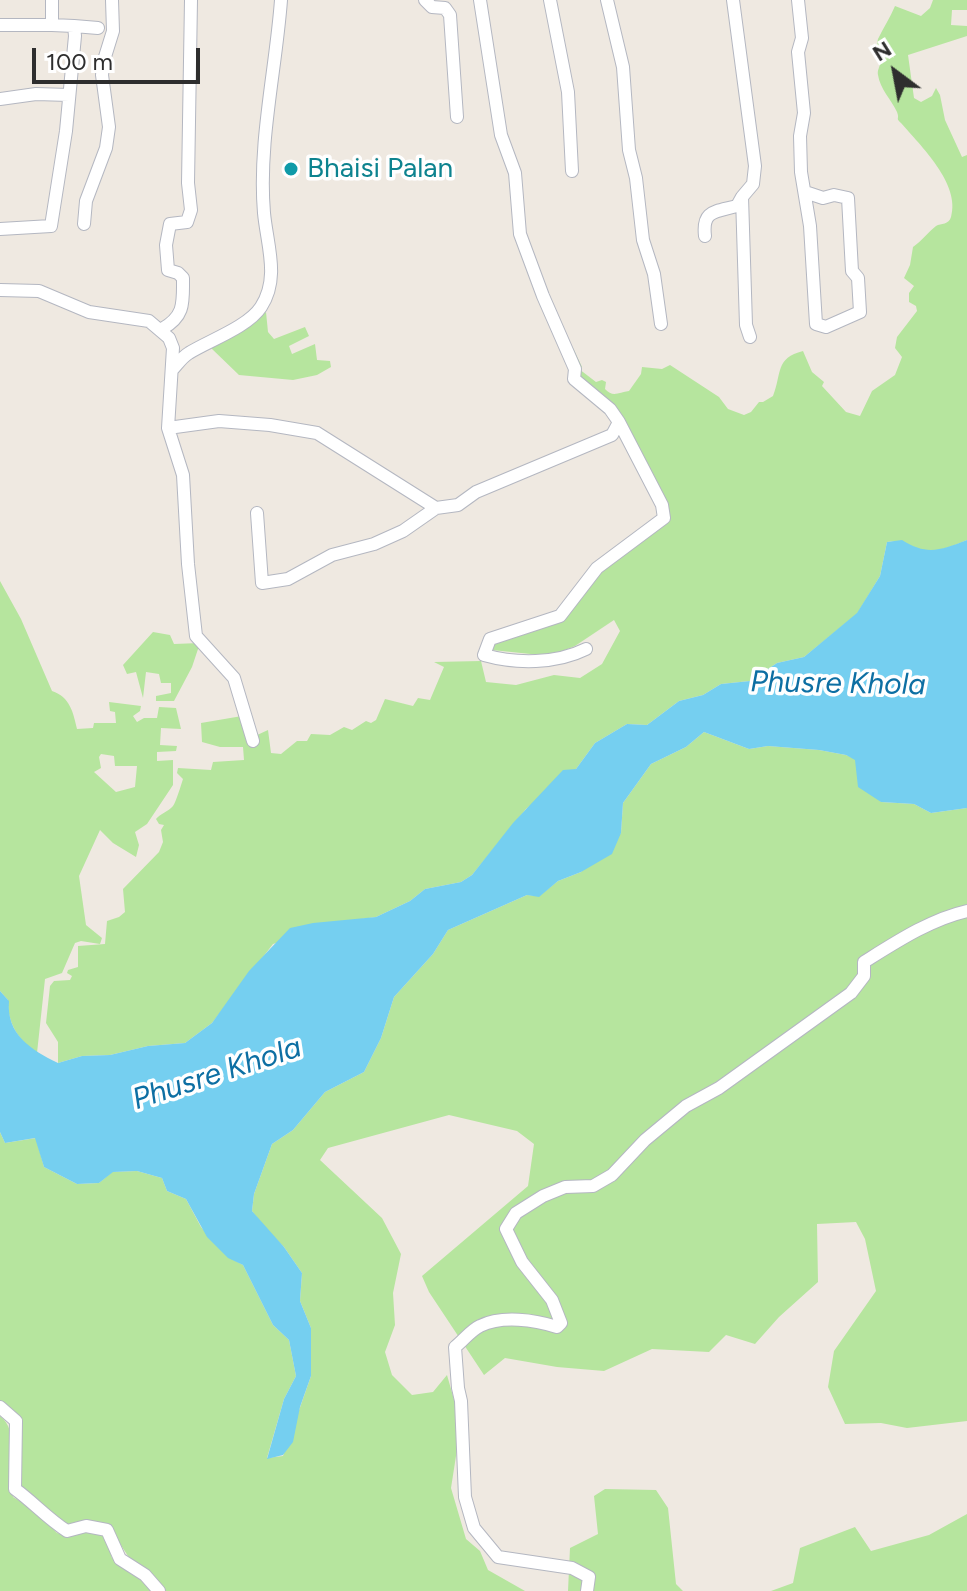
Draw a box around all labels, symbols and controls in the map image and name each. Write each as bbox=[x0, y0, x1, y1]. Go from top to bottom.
scale bar bbox=[36, 32, 204, 82]
north arrow bbox=[855, 32, 935, 112]
text: N bbox=[868, 35, 896, 67]
text: 100 m bbox=[46, 47, 113, 76]
place label: Bhaisi Palan bbox=[307, 152, 453, 186]
marker: Bhaisi Palan bbox=[282, 160, 300, 178]
water label: Phusre Khola bbox=[750, 664, 926, 704]
water label: Phusre Khola bbox=[128, 1030, 306, 1118]

